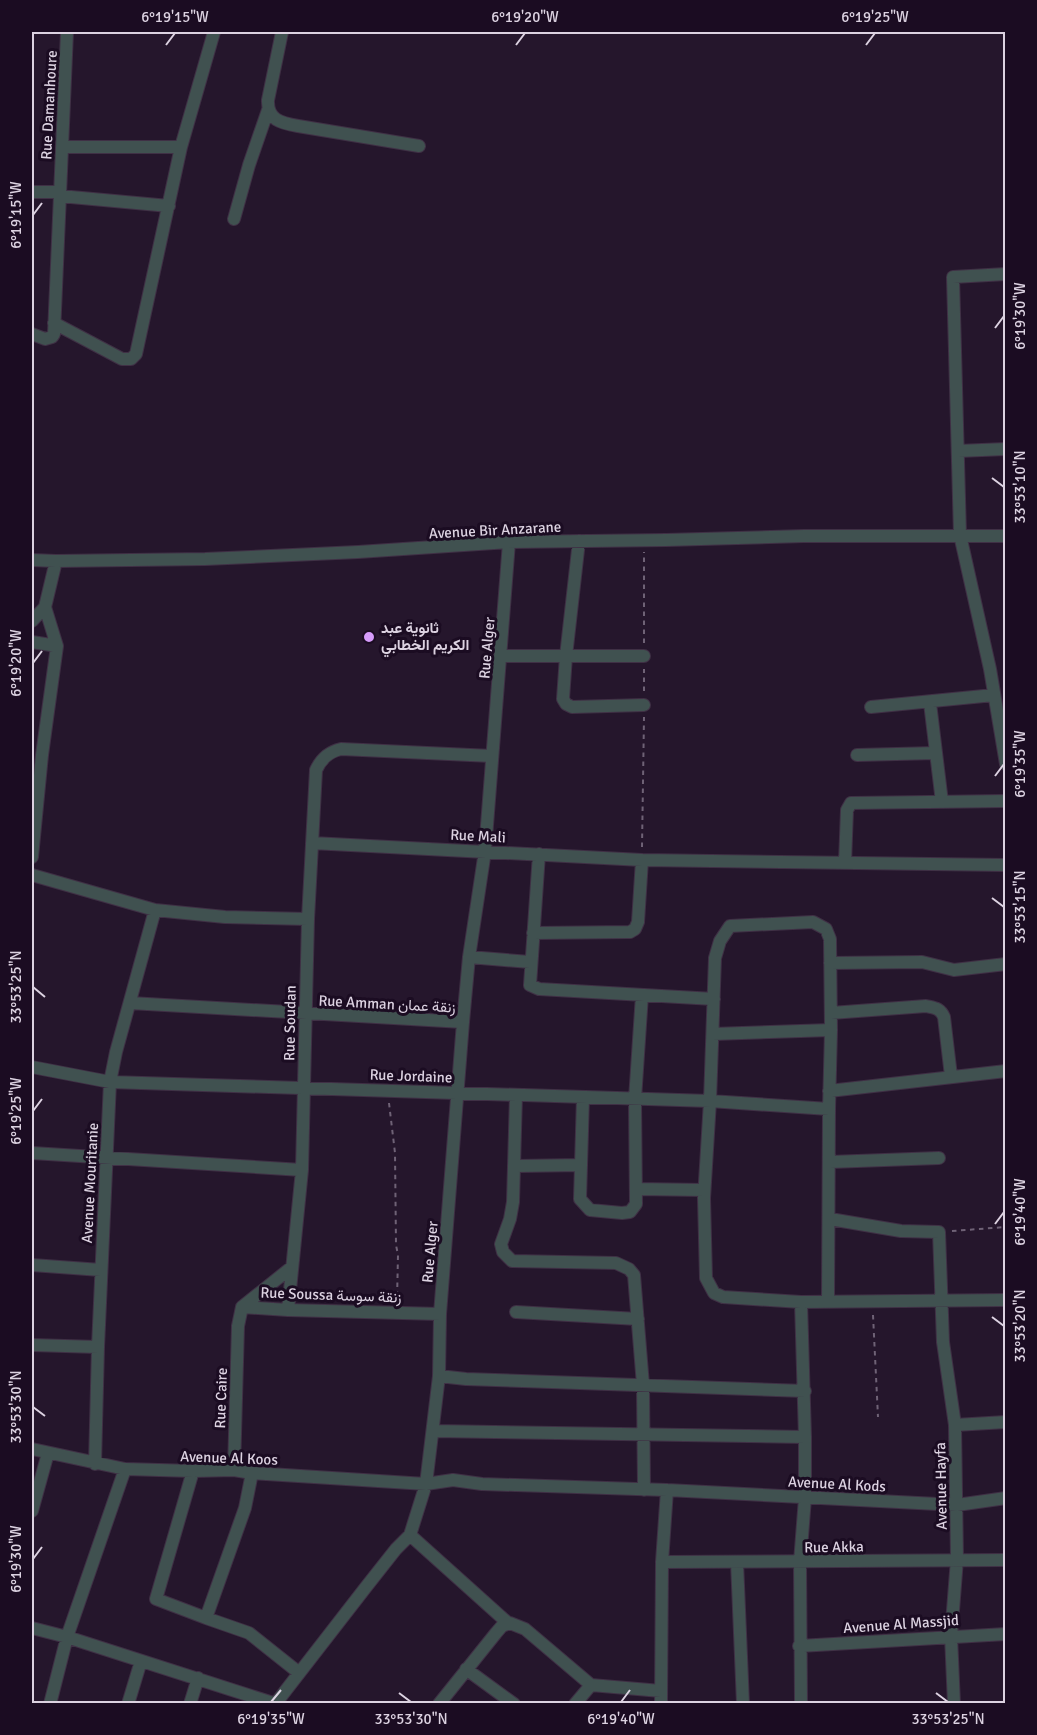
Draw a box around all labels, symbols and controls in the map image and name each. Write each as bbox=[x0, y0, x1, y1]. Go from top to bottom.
text: 6°19'15"W bbox=[141, 8, 209, 26]
text: 6°19'20"W bbox=[491, 8, 559, 26]
text: 6°19'25"W bbox=[841, 8, 909, 26]
street label: Rue Damanhoure bbox=[37, 50, 61, 160]
text: 6°19'15"W bbox=[7, 181, 25, 249]
text: 6°19'30"W bbox=[1011, 282, 1029, 350]
text: 33°53'10"N bbox=[1011, 450, 1029, 524]
street label: Avenue Bir Anzarane bbox=[428, 518, 562, 542]
street label: Rue Alger bbox=[475, 616, 499, 680]
place label: ثانوية عبد الكريم الخطابي bbox=[381, 619, 470, 658]
text: 6°19'20"W bbox=[7, 629, 25, 697]
marker: ثانوية عبد الكريم الخطابي bbox=[362, 630, 376, 644]
text: 6°19'35"W bbox=[1011, 730, 1029, 798]
street label: Rue Mali bbox=[450, 826, 506, 846]
text: 33°53'15"N bbox=[1011, 870, 1029, 944]
text: 33°53'25"N bbox=[7, 950, 25, 1024]
street label: Rue Soudan bbox=[280, 985, 300, 1061]
street label: Rue Amman زنقة عمان bbox=[318, 991, 456, 1017]
street label: Rue Jordaine bbox=[369, 1066, 453, 1086]
text: 6°19'25"W bbox=[7, 1077, 25, 1145]
street label: Avenue Mouritanie bbox=[78, 1122, 102, 1244]
text: 6°19'40"W bbox=[1011, 1178, 1029, 1246]
street label: Rue Alger bbox=[418, 1220, 442, 1284]
street label: Rue Soussa زنقة سوسة bbox=[260, 1284, 402, 1306]
text: 33°53'20"N bbox=[1011, 1289, 1029, 1363]
street label: Rue Caire bbox=[211, 1367, 231, 1429]
text: 33°53'30"N bbox=[7, 1370, 25, 1444]
street label: Avenue Hayfa bbox=[931, 1442, 951, 1530]
street label: Avenue Al Koos bbox=[180, 1447, 279, 1469]
street label: Avenue Al Kods bbox=[788, 1472, 887, 1496]
text: 6°19'30"W bbox=[7, 1525, 25, 1593]
street label: Rue Akka bbox=[804, 1537, 864, 1557]
street label: Avenue Al Massjid bbox=[843, 1611, 960, 1637]
text: 6°19'35"W bbox=[237, 1710, 305, 1728]
text: 33°53'30"N bbox=[374, 1710, 448, 1728]
text: 6°19'40"W bbox=[587, 1710, 655, 1728]
text: 33°53'25"N bbox=[911, 1710, 985, 1728]

